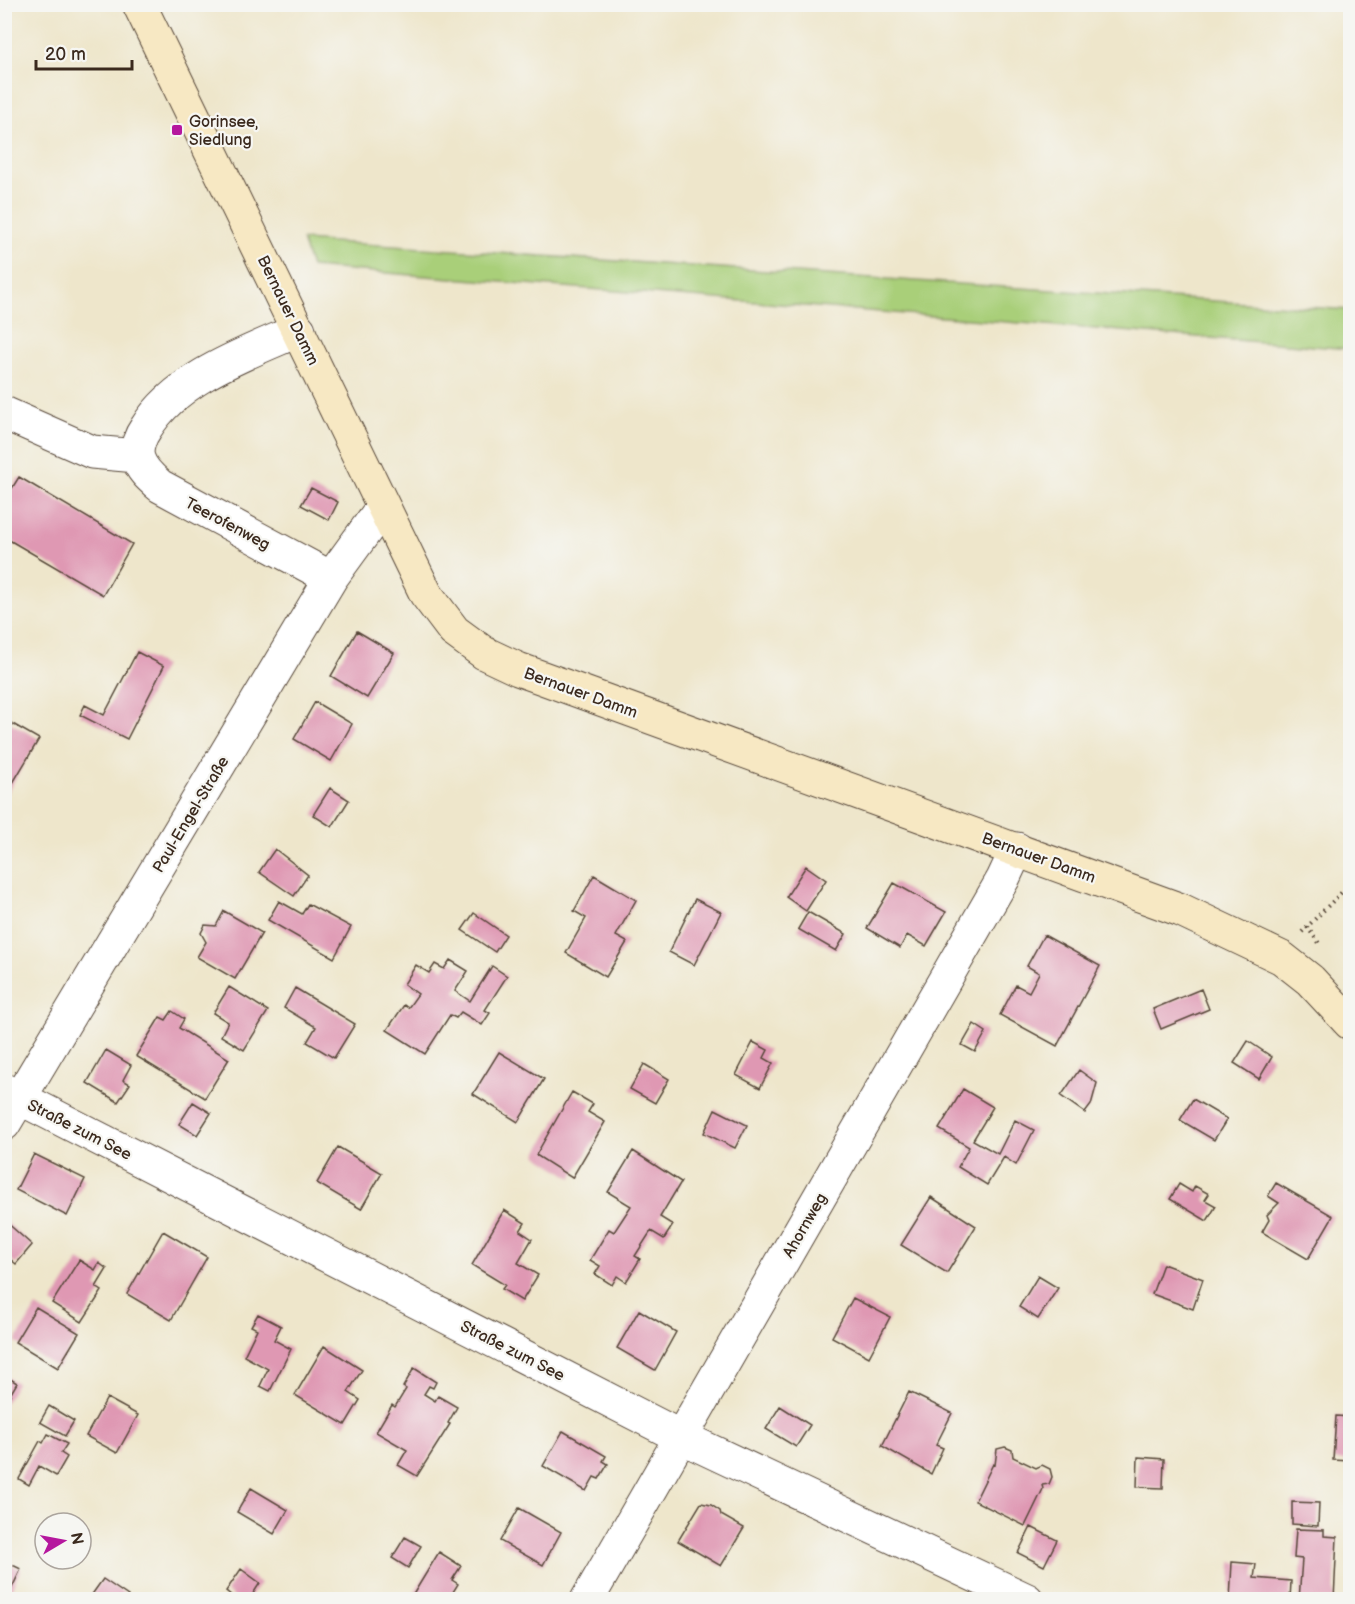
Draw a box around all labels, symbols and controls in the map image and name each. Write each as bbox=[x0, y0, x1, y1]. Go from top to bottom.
scale bar bbox=[36, 33, 132, 71]
text: 20 m bbox=[45, 44, 86, 65]
place label: Gorinsee, Siedlung bbox=[189, 113, 258, 150]
marker: Gorinsee, Siedlung bbox=[170, 123, 184, 137]
street label: Bernauer Damm bbox=[253, 253, 322, 369]
street label: Teerofenweg bbox=[182, 494, 273, 555]
street label: Bernauer Damm bbox=[521, 664, 640, 723]
street label: Paul-Engel-Straße bbox=[149, 753, 234, 876]
street label: Bernauer Damm bbox=[979, 829, 1098, 888]
street label: Straße zum See bbox=[24, 1096, 135, 1165]
street label: Ahornweg bbox=[779, 1190, 831, 1262]
street label: Straße zum See bbox=[457, 1317, 568, 1386]
north arrow bbox=[33, 1511, 93, 1571]
text: N bbox=[66, 1531, 87, 1546]

